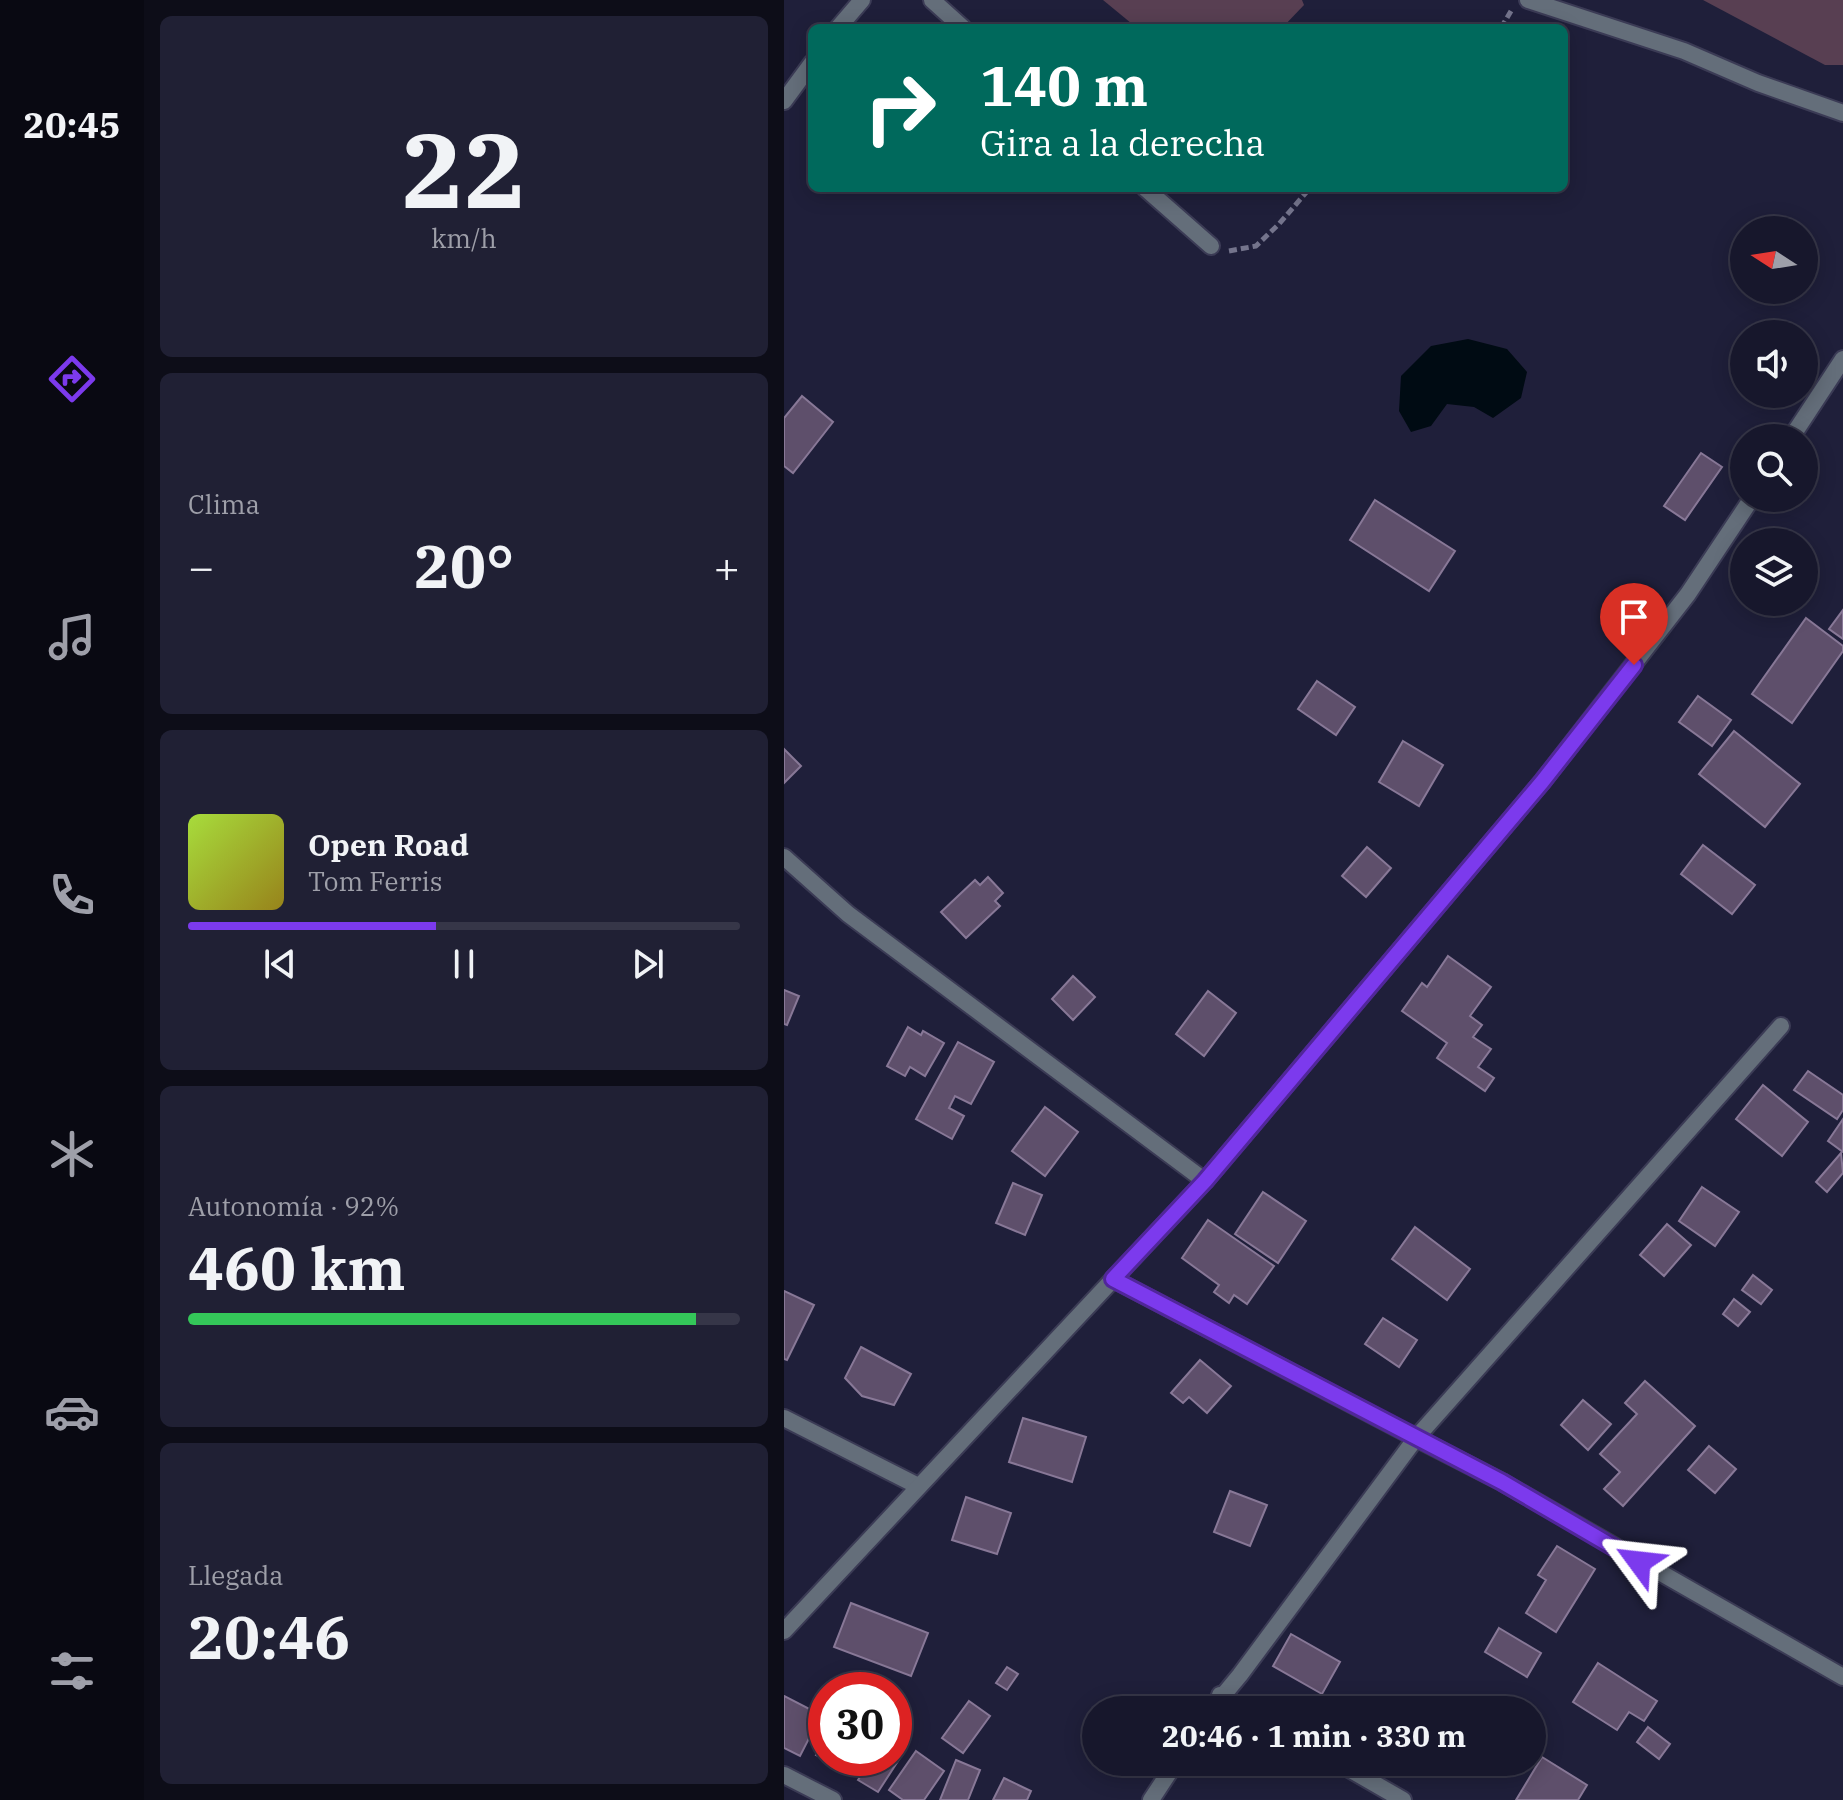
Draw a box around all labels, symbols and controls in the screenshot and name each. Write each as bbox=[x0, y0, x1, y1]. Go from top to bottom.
text: 140 m bbox=[980, 49, 1148, 121]
icon: right bbox=[848, 56, 952, 160]
text: 20:45 bbox=[23, 101, 121, 148]
text: 22 bbox=[402, 101, 526, 237]
text: Gira a la derecha bbox=[980, 119, 1265, 166]
north arrow bbox=[1730, 216, 1818, 304]
map controls bbox=[1730, 216, 1818, 616]
text: km/h bbox=[431, 221, 497, 255]
button: sound bbox=[1730, 320, 1818, 408]
icon: directions bbox=[44, 351, 100, 407]
button: search bbox=[1730, 424, 1818, 512]
text: Clima bbox=[188, 487, 260, 521]
text: 20° bbox=[414, 526, 514, 605]
button: layers bbox=[1730, 528, 1818, 616]
text: − bbox=[188, 538, 214, 595]
text: + bbox=[714, 538, 740, 595]
pin bbox=[1600, 583, 1668, 665]
icon: arrive bbox=[1612, 595, 1656, 639]
icon: music bbox=[44, 609, 100, 665]
text: Open Road bbox=[308, 825, 469, 864]
text: Tom Ferris bbox=[308, 864, 442, 898]
icon: phone bbox=[44, 867, 100, 923]
icon: previous bbox=[258, 942, 302, 986]
icon: pause bbox=[442, 942, 486, 986]
icon: next bbox=[626, 942, 670, 986]
icon: climate bbox=[44, 1126, 100, 1182]
text: Autonomía · 92% bbox=[188, 1189, 399, 1223]
text: 460 km bbox=[188, 1228, 406, 1307]
icon: car bbox=[44, 1384, 100, 1440]
position arrow bbox=[1597, 1520, 1681, 1604]
text: Llegada bbox=[188, 1558, 283, 1592]
text: 20:46 bbox=[188, 1597, 350, 1676]
icon: filters bbox=[44, 1643, 100, 1699]
speed limit sign: 30 bbox=[808, 1672, 912, 1776]
text: 20:46 · 1 min · 330 m bbox=[1162, 1716, 1466, 1755]

